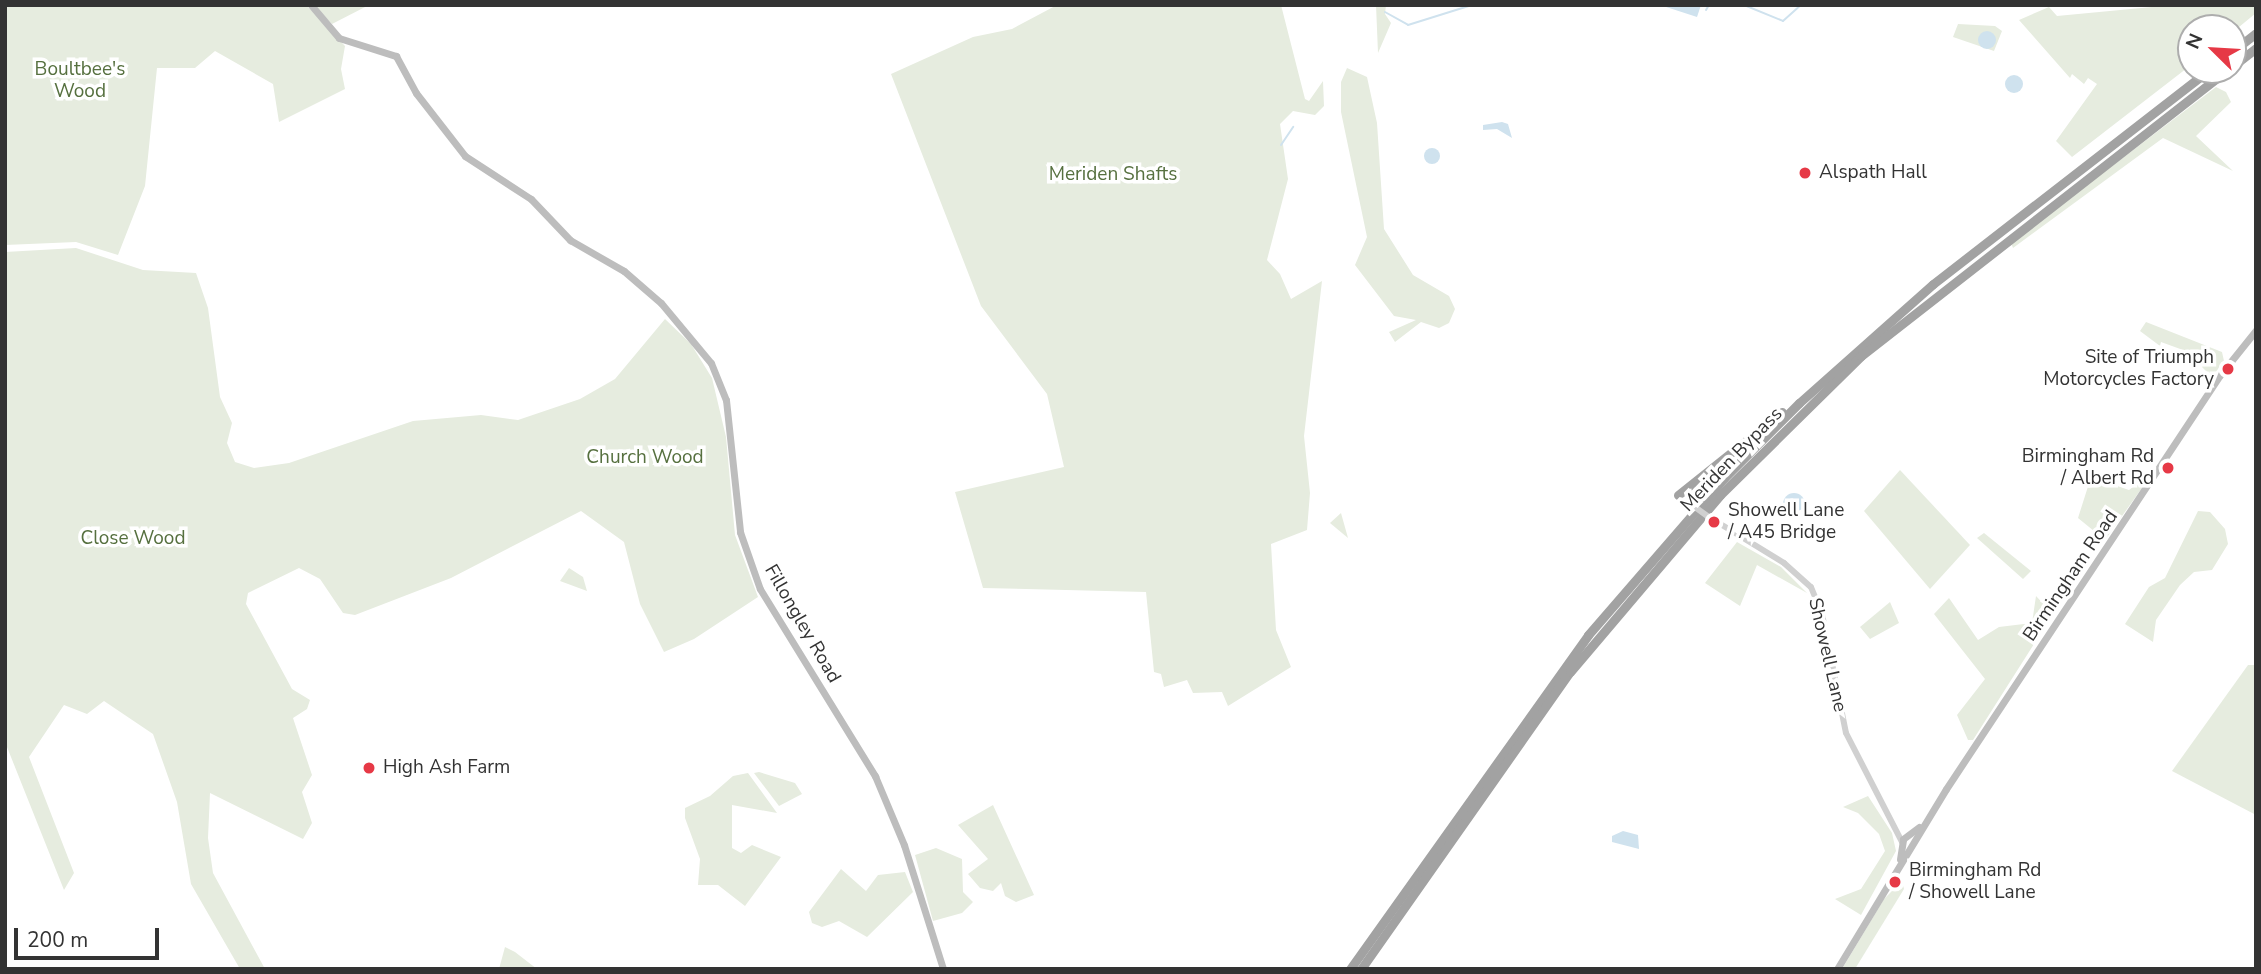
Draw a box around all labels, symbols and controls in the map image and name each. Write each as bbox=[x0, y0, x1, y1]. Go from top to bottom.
north arrow bbox=[2177, 14, 2247, 84]
text: N bbox=[2180, 29, 2209, 53]
park label: Boultbee's Wood bbox=[35, 59, 125, 103]
place label: Alspath Hall bbox=[1819, 162, 1927, 184]
park label: Meriden Shafts bbox=[1049, 164, 1177, 186]
marker: Alspath Hall bbox=[1797, 165, 1813, 181]
place label: Site of Triumph Motorcycles Factory bbox=[2043, 347, 2214, 391]
marker: Site of Triumph Motorcycles Factory bbox=[2220, 361, 2236, 377]
street label: Meriden Bypass bbox=[1676, 403, 1788, 517]
place label: Birmingham Rd / Albert Rd bbox=[2022, 446, 2154, 490]
park label: Church Wood bbox=[586, 447, 704, 469]
marker: Birmingham Rd / Albert Rd bbox=[2160, 460, 2176, 476]
place label: Showell Lane / A45 Bridge bbox=[1728, 500, 1844, 544]
street label: Birmingham Road bbox=[2019, 506, 2123, 646]
marker: Showell Lane / A45 Bridge bbox=[1706, 514, 1722, 530]
park label: Close Wood bbox=[80, 528, 186, 550]
street label: Fillongley Road bbox=[759, 561, 845, 687]
street label: Showell Lane bbox=[1803, 596, 1851, 714]
place label: High Ash Farm bbox=[383, 757, 510, 779]
marker: High Ash Farm bbox=[361, 760, 377, 776]
place label: Birmingham Rd / Showell Lane bbox=[1909, 860, 2041, 904]
marker: Birmingham Rd / Showell Lane bbox=[1887, 874, 1903, 890]
scale bar bbox=[18, 914, 163, 958]
text: 200 m bbox=[27, 926, 88, 954]

